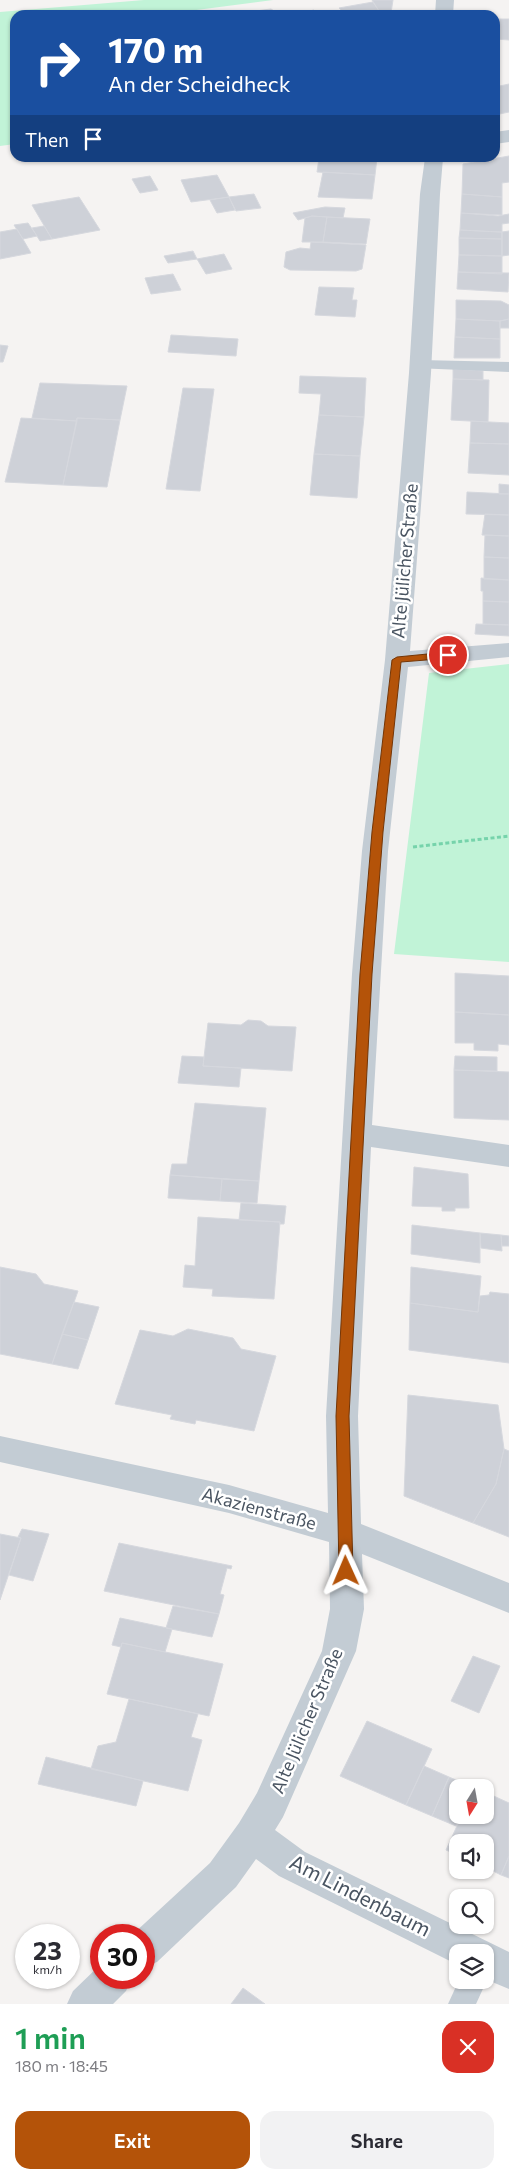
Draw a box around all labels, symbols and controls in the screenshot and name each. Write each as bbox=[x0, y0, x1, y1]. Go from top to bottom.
text: 170 m bbox=[108, 27, 203, 70]
icon: right bbox=[25, 30, 90, 95]
text: An der Scheidheck bbox=[108, 70, 291, 97]
icon: arrive bbox=[79, 125, 107, 153]
text: Then bbox=[25, 128, 69, 151]
street label: Alte Jülicher Straße bbox=[386, 482, 422, 639]
pin bbox=[427, 634, 469, 676]
icon: arrive bbox=[434, 641, 462, 669]
street label: Akazienstraße bbox=[200, 1482, 319, 1534]
position arrow bbox=[319, 1544, 371, 1596]
street label: Alte Jülicher Straße bbox=[266, 1645, 347, 1797]
north arrow bbox=[449, 1779, 494, 1824]
map controls bbox=[449, 1779, 494, 1989]
button: sound bbox=[449, 1834, 494, 1879]
street label: Am Lindenbaum bbox=[286, 1848, 435, 1941]
button: search bbox=[449, 1889, 494, 1934]
speed limit sign: 30 bbox=[90, 1924, 155, 1989]
text: 23 bbox=[33, 1935, 62, 1965]
button: layers bbox=[449, 1944, 494, 1989]
text: km/h bbox=[33, 1962, 62, 1976]
text: 1 min bbox=[15, 2018, 86, 2055]
button: close bbox=[442, 2021, 494, 2073]
text: 180 m · 18:45 bbox=[15, 2056, 108, 2075]
button: Exit bbox=[15, 2111, 250, 2169]
button: Share bbox=[260, 2111, 494, 2169]

